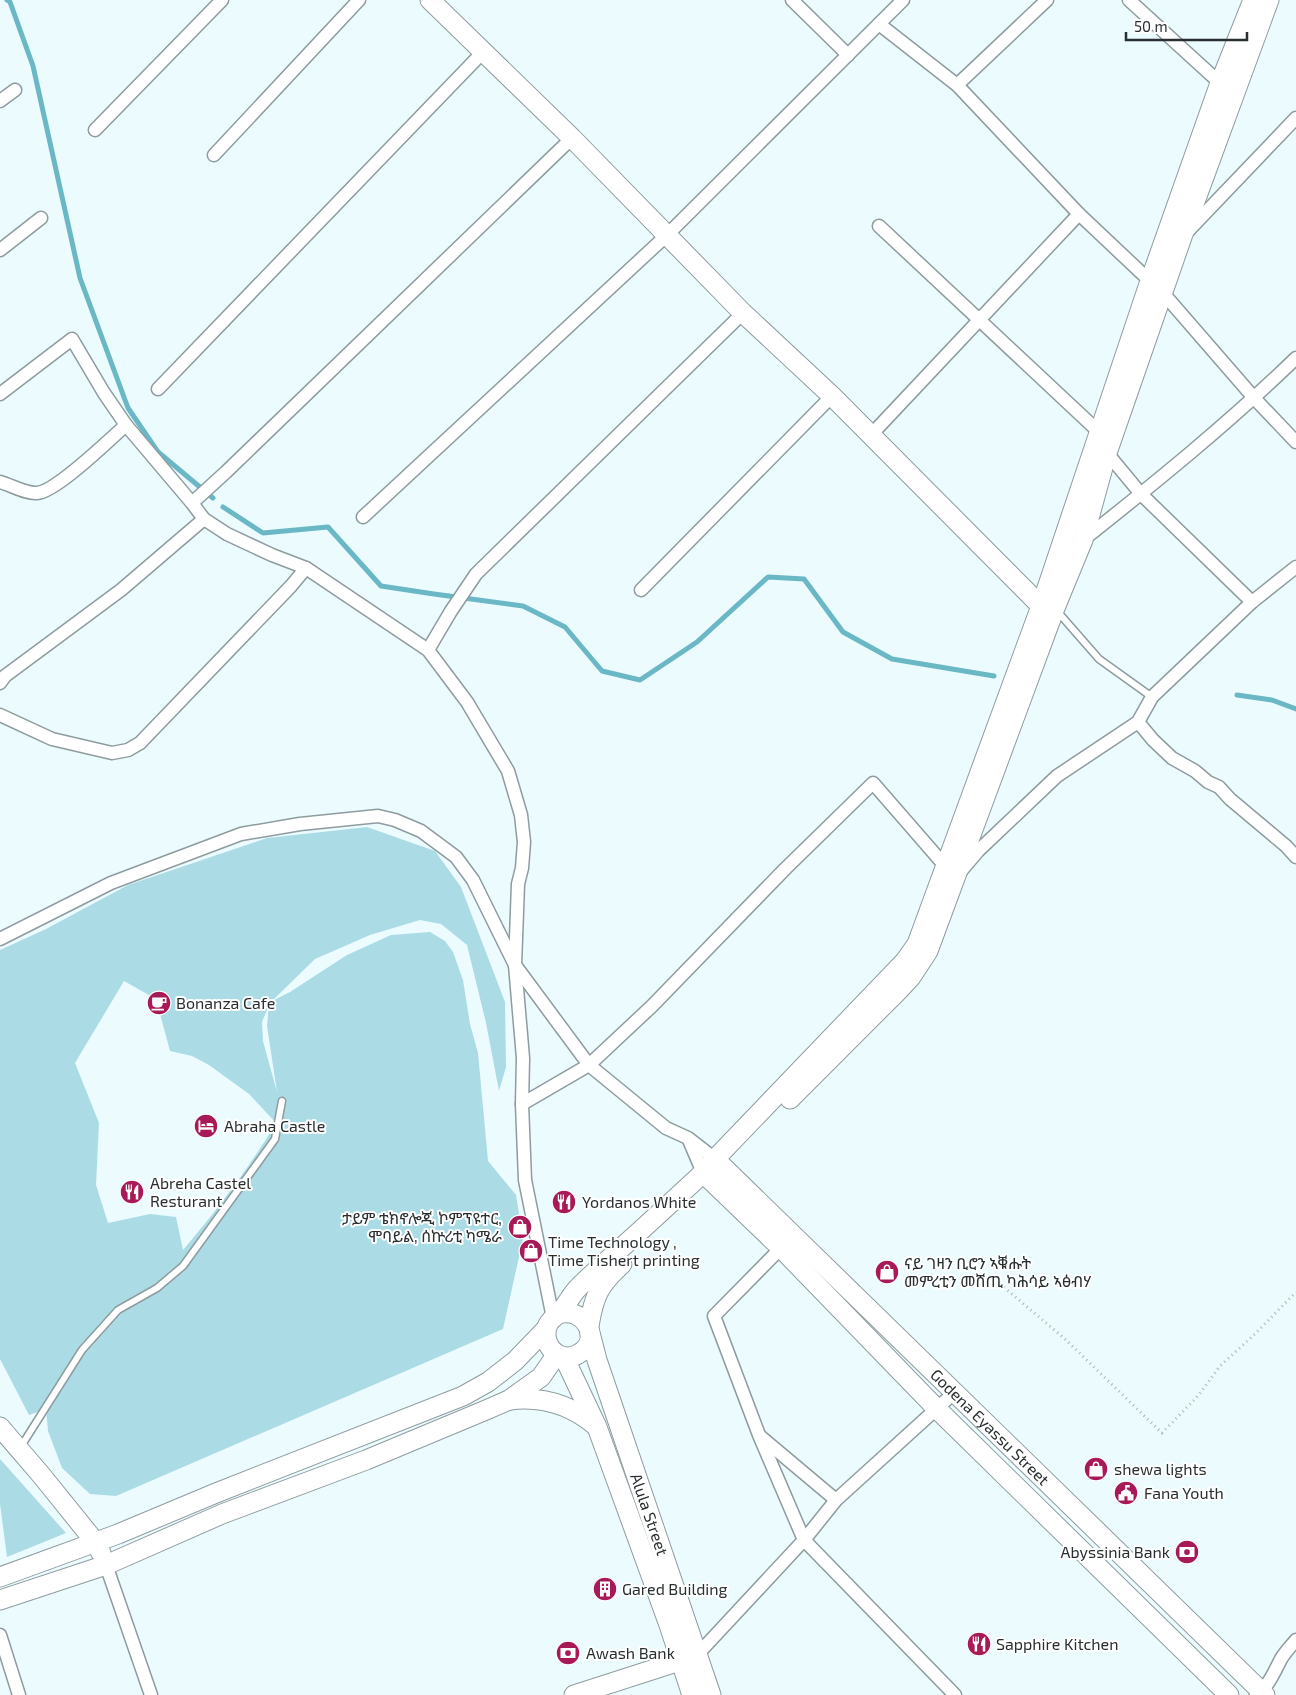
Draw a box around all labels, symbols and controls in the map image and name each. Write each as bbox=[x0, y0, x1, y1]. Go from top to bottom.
scale bar bbox=[1126, 10, 1247, 42]
text: 50 m bbox=[1134, 17, 1168, 35]
cafe icon: Bonanza Cafe bbox=[146, 990, 172, 1016]
place label: Bonanza Cafe bbox=[176, 993, 275, 1012]
hotel icon: Abraha Castle bbox=[193, 1113, 219, 1139]
place label: Abraha Castle bbox=[224, 1116, 325, 1135]
place label: Abreha Castel Resturant bbox=[150, 1173, 251, 1210]
restaurant icon: Abreha Castel Resturant bbox=[119, 1179, 145, 1205]
restaurant icon: Yordanos White bbox=[551, 1189, 577, 1215]
place label: Yordanos White bbox=[582, 1192, 696, 1211]
place label: ታይም ቴክኖሎጂ ኮምፕዩተር, ሞባይል, ሰኵሪቲ ካሜራ bbox=[342, 1208, 502, 1245]
shop icon: ታይም ቴክኖሎጂ ኮምፕዩተር, ሞባይል, ሰኵሪቲ ካሜራ bbox=[507, 1214, 533, 1240]
place label: Time Technology , Time Tishert printing bbox=[548, 1232, 700, 1269]
shop icon: Time Technology , Time Tishert printing bbox=[518, 1238, 544, 1264]
place label: ናይ ገዛን ቢሮን ኣቑሑት መምረቲን መሸጢ ካሕሳይ ኣፅብሃ bbox=[904, 1253, 1091, 1290]
shop icon: ናይ ገዛን ቢሮን ኣቑሑት መምረቲን መሸጢ ካሕሳይ ኣፅብሃ bbox=[874, 1259, 900, 1285]
street label: Godena Eyassu Street bbox=[927, 1365, 1054, 1489]
shop icon: shewa lights bbox=[1083, 1456, 1109, 1482]
place label: shewa lights bbox=[1114, 1459, 1207, 1478]
street label: Alula Street bbox=[627, 1471, 673, 1558]
public building icon: Fana Youth bbox=[1113, 1480, 1139, 1506]
place label: Fana Youth bbox=[1144, 1483, 1224, 1502]
bank icon: Abyssinia Bank bbox=[1174, 1539, 1200, 1565]
place label: Abyssinia Bank bbox=[1061, 1542, 1170, 1561]
building icon: Gared Building bbox=[592, 1576, 618, 1602]
place label: Gared Building bbox=[622, 1579, 728, 1598]
restaurant icon: Sapphire Kitchen bbox=[966, 1631, 992, 1657]
place label: Sapphire Kitchen bbox=[996, 1634, 1118, 1653]
bank icon: Awash Bank bbox=[555, 1640, 581, 1666]
place label: Awash Bank bbox=[586, 1643, 675, 1662]

